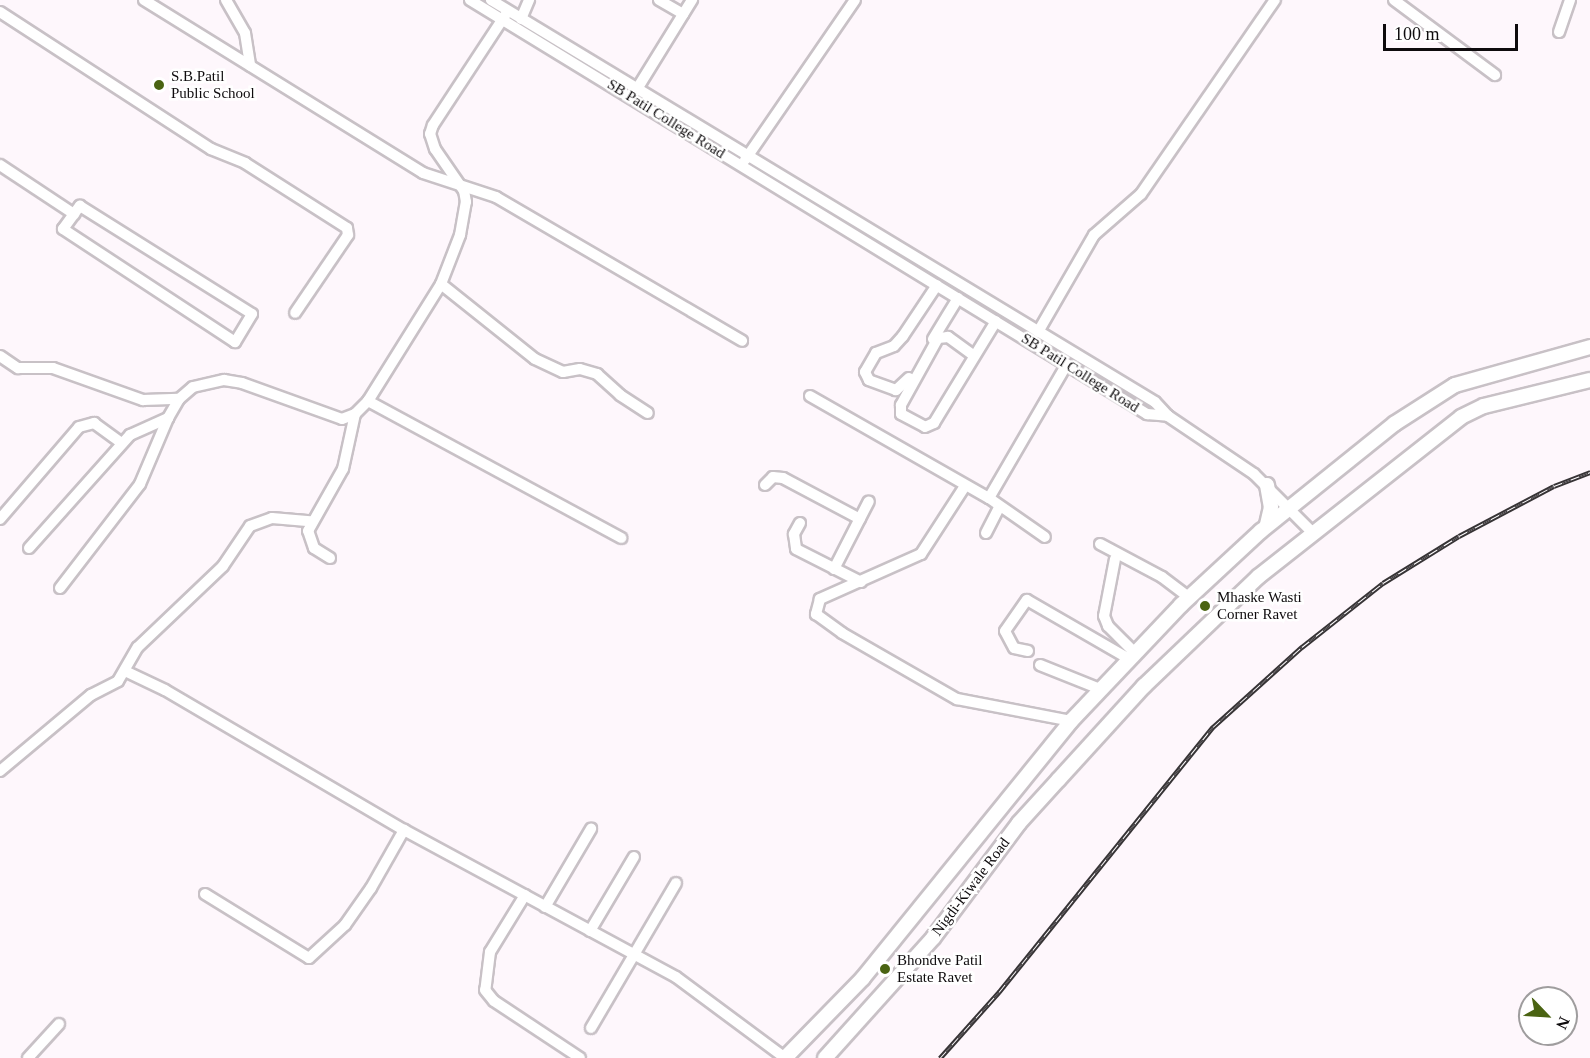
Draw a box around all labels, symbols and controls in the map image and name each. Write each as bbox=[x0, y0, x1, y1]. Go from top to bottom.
scale bar bbox=[1386, 12, 1521, 50]
text: 100 m bbox=[1394, 24, 1440, 44]
place label: S.B.Patil Public School bbox=[171, 67, 255, 102]
street label: SB Patil College Road bbox=[604, 75, 728, 163]
marker: S.B.Patil Public School bbox=[152, 78, 166, 92]
street label: SB Patil College Road bbox=[1018, 329, 1142, 417]
place label: Mhaske Wasti Corner Ravet bbox=[1217, 588, 1302, 623]
marker: Mhaske Wasti Corner Ravet bbox=[1198, 599, 1212, 613]
street label: Nigdi-Kiwale Road bbox=[928, 835, 1014, 939]
place label: Bhondve Patil Estate Ravet bbox=[897, 951, 982, 986]
marker: Bhondve Patil Estate Ravet bbox=[878, 962, 892, 976]
north arrow bbox=[1518, 986, 1578, 1046]
text: N bbox=[1553, 1014, 1573, 1032]

